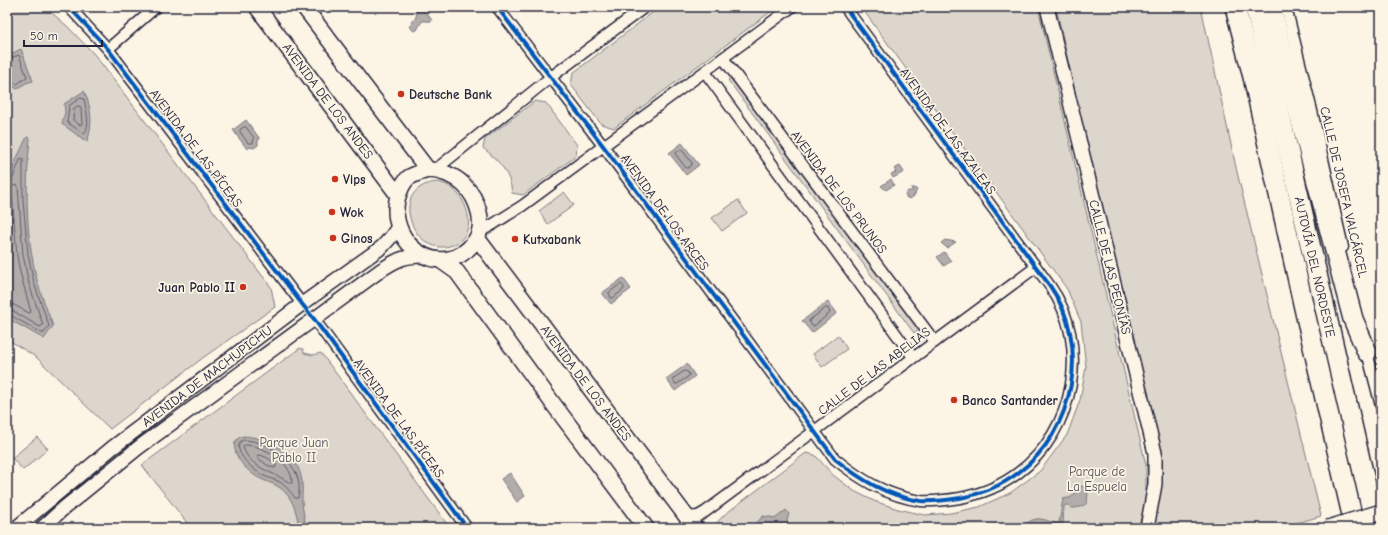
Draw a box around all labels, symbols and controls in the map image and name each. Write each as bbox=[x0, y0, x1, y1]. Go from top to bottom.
scale bar bbox=[24, 22, 102, 48]
text: 50 m bbox=[30, 29, 58, 43]
street label: AVENIDA DE LOS ANDES bbox=[280, 40, 376, 162]
street label: AVENIDA DE LAS AZALEAS bbox=[897, 65, 999, 197]
street label: AVENIDA DE LAS PÍCEAS bbox=[147, 85, 246, 210]
place label: Deutsche Bank bbox=[409, 87, 493, 102]
marker: Deutsche Bank bbox=[396, 89, 406, 99]
street label: CALLE DE JOSEFA VALCÁRCEL bbox=[1317, 105, 1372, 279]
street label: AVENIDA DE LOS PRUNOS bbox=[788, 128, 890, 256]
street label: AVENIDA DE LOS ARCES bbox=[618, 151, 712, 273]
place label: Vips bbox=[343, 172, 366, 187]
marker: Vips bbox=[330, 174, 340, 184]
street label: AUTOVÍA DEL NORDESTE bbox=[1291, 195, 1340, 339]
street label: CALLE DE LAS PEONÍAS bbox=[1086, 198, 1135, 336]
place label: Wok bbox=[340, 205, 364, 220]
marker: Wok bbox=[327, 207, 337, 217]
place label: Ginos bbox=[341, 231, 373, 246]
place label: Kutxabank bbox=[523, 232, 582, 247]
marker: Ginos bbox=[328, 233, 338, 243]
marker: Kutxabank bbox=[510, 234, 520, 244]
place label: Juan Pablo II bbox=[158, 280, 235, 295]
marker: Juan Pablo II bbox=[238, 282, 248, 292]
street label: AVENIDA DE MACHUPICHU bbox=[139, 322, 275, 430]
street label: AVENIDA DE LOS ANDES bbox=[538, 322, 634, 444]
street label: CALLE DE LAS ABELIAS bbox=[815, 324, 933, 418]
street label: AVENIDA DE LAS PÍCEAS bbox=[351, 355, 448, 481]
place label: Banco Santander bbox=[962, 393, 1059, 408]
marker: Banco Santander bbox=[949, 395, 959, 405]
park label: Parque Juan Pablo II bbox=[259, 435, 329, 465]
park label: Parque de La Espuela bbox=[1067, 464, 1127, 494]

